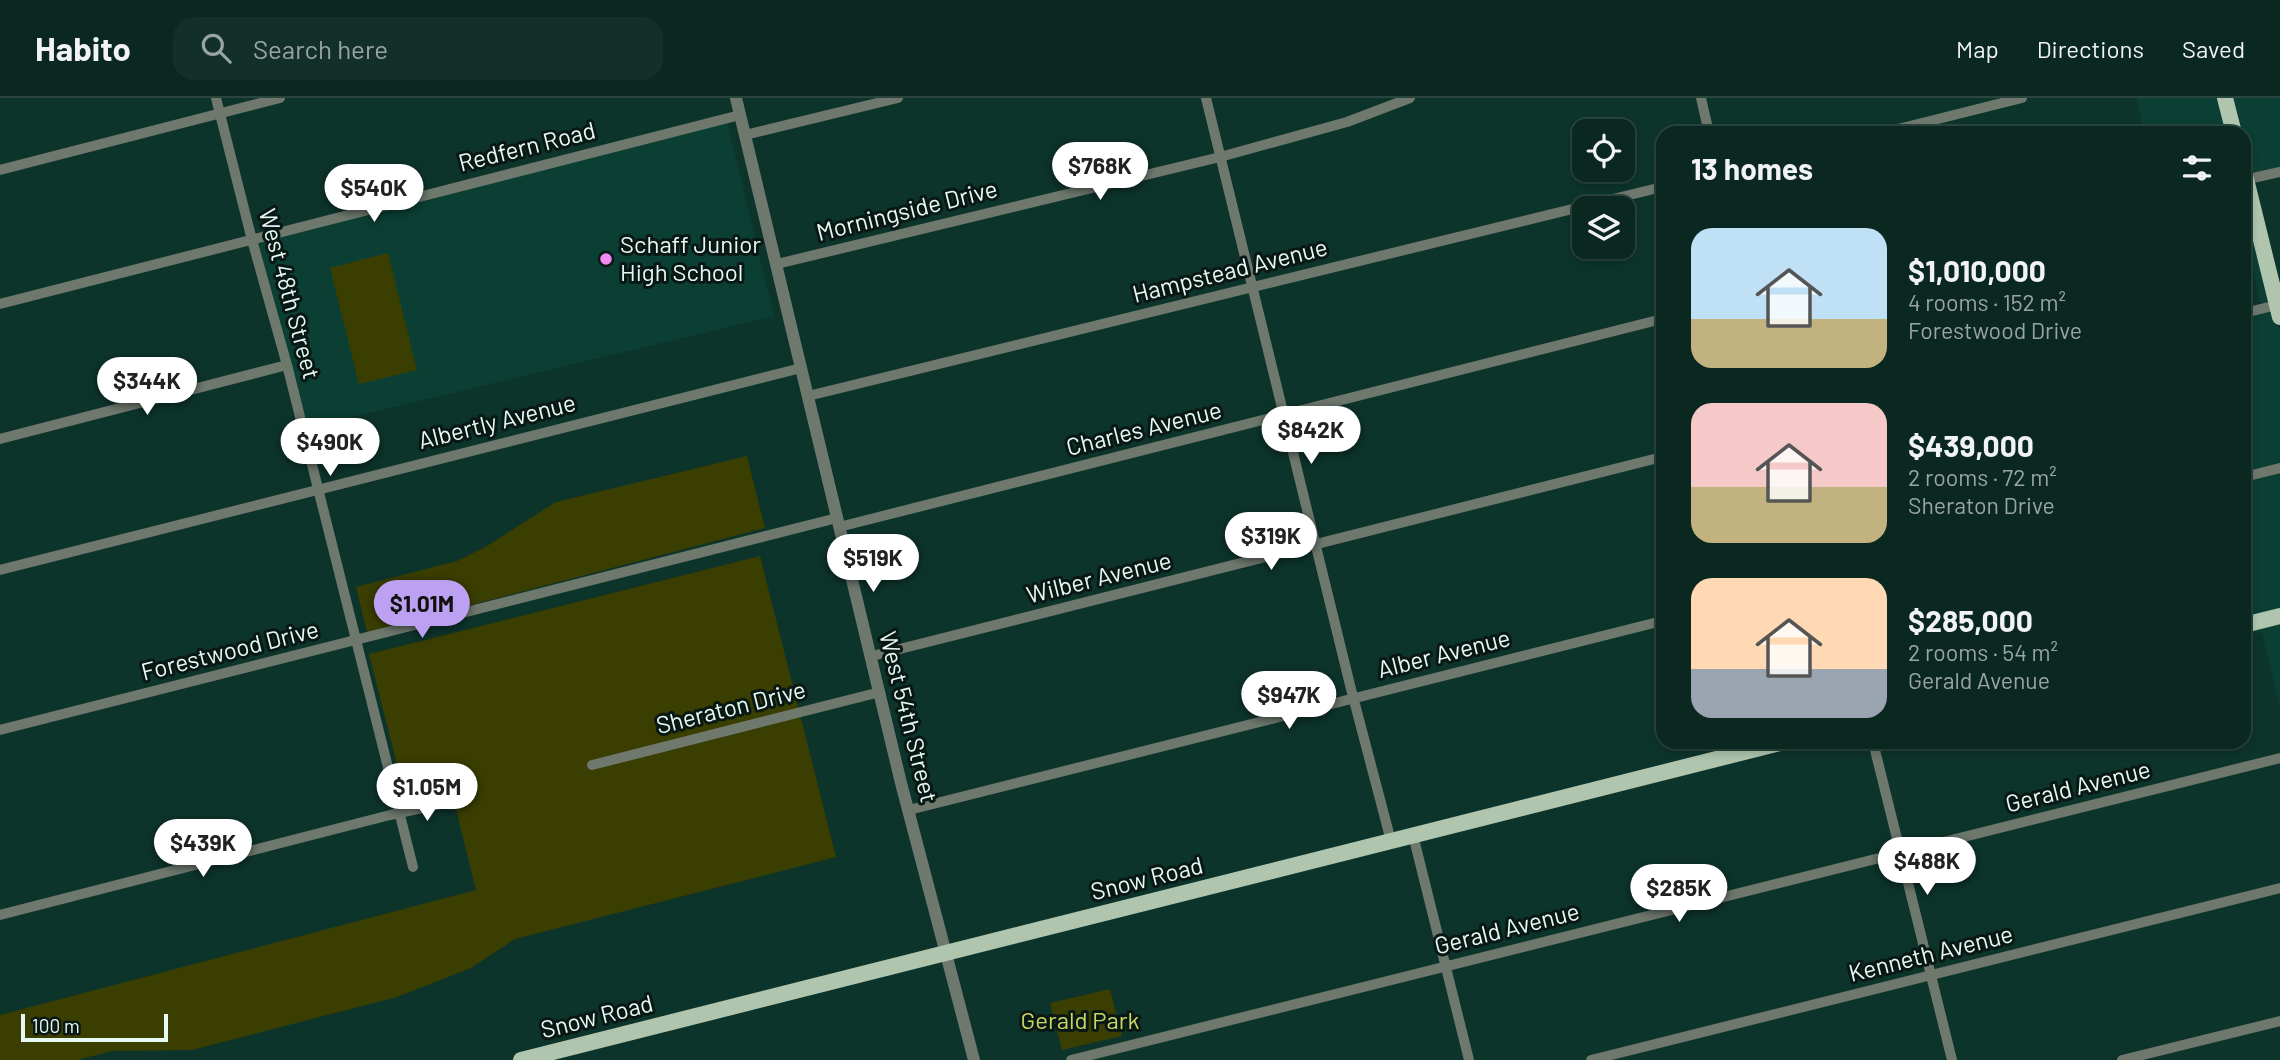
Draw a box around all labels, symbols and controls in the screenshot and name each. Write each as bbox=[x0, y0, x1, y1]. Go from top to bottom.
search box bbox=[173, 17, 663, 80]
text: Habito bbox=[35, 28, 131, 68]
icon: search bbox=[197, 29, 235, 67]
text: Search here bbox=[253, 33, 388, 64]
text: Map bbox=[1956, 34, 1999, 63]
text: Directions bbox=[2037, 34, 2144, 63]
text: Saved bbox=[2182, 34, 2245, 63]
street label: Redfern Road bbox=[455, 115, 598, 177]
map controls bbox=[1572, 119, 1635, 259]
button: locate bbox=[1572, 119, 1635, 182]
pin: $768K bbox=[1051, 142, 1149, 202]
icon: filters bbox=[2178, 149, 2216, 187]
text: 13 homes bbox=[1691, 150, 1813, 186]
text: $768K bbox=[1068, 151, 1132, 179]
pin: $540K bbox=[325, 164, 423, 224]
text: $540K bbox=[341, 173, 407, 201]
street label: Morningside Drive bbox=[813, 173, 1000, 246]
button: layers bbox=[1572, 196, 1635, 259]
street label: West 48th Street bbox=[254, 205, 327, 382]
place label: Schaff Junior High School bbox=[620, 229, 761, 286]
street label: Hampstead Avenue bbox=[1129, 231, 1330, 308]
marker: Schaff Junior High School bbox=[598, 251, 614, 267]
text: $1,010,000 bbox=[1908, 252, 2046, 288]
icon: home bbox=[1747, 256, 1831, 340]
text: 4 rooms · 152 m² bbox=[1908, 288, 2066, 316]
text: Forestwood Drive bbox=[1908, 316, 2082, 344]
pin: $344K bbox=[98, 358, 196, 417]
text: $344K bbox=[113, 366, 181, 394]
street label: Albertly Avenue bbox=[415, 387, 578, 454]
street label: Charles Avenue bbox=[1063, 394, 1224, 461]
pin: $842K bbox=[1262, 406, 1360, 466]
text: $842K bbox=[1278, 415, 1344, 443]
pin: $490K bbox=[281, 418, 379, 478]
text: $490K bbox=[297, 427, 363, 455]
text: $439,000 bbox=[1908, 427, 2034, 463]
icon: home bbox=[1747, 431, 1831, 515]
text: 2 rooms · 72 m² bbox=[1908, 463, 2057, 491]
text: Sheraton Drive bbox=[1908, 491, 2055, 519]
pin: $319K bbox=[1222, 512, 1320, 572]
text: $319K bbox=[1241, 521, 1301, 549]
pin: $519K bbox=[824, 534, 922, 594]
text: $519K bbox=[843, 543, 903, 571]
street label: Wilber Avenue bbox=[1023, 545, 1174, 609]
pin: $1.01M bbox=[365, 580, 479, 640]
text: $1.01M bbox=[390, 589, 454, 617]
text: $285,000 bbox=[1908, 602, 2033, 638]
icon: home bbox=[1747, 606, 1831, 690]
street label: Forestwood Drive bbox=[138, 614, 321, 686]
street label: Alber Avenue bbox=[1374, 622, 1513, 683]
street label: West 54th Street bbox=[874, 628, 945, 805]
text: 2 rooms · 54 m² bbox=[1908, 638, 2058, 666]
text: Gerald Avenue bbox=[1908, 666, 2050, 694]
pin: $947K bbox=[1240, 672, 1338, 731]
street label: Sheraton Drive bbox=[653, 674, 808, 739]
text: $947K bbox=[1257, 680, 1321, 708]
street label: Gerald Avenue bbox=[2002, 754, 2153, 818]
pin: $1.05M bbox=[370, 764, 484, 823]
text: $1.05M bbox=[393, 772, 461, 800]
pin: $439K bbox=[154, 820, 252, 879]
text: $439K bbox=[170, 828, 236, 856]
pin: $488K bbox=[1878, 838, 1976, 897]
text: $488K bbox=[1894, 846, 1960, 874]
street label: Snow Road bbox=[1088, 850, 1206, 905]
pin: $285K bbox=[1630, 864, 1728, 924]
text: $285K bbox=[1646, 873, 1712, 901]
street label: Gerald Avenue bbox=[1431, 896, 1582, 960]
street label: Kenneth Avenue bbox=[1846, 918, 2016, 987]
street label: Snow Road bbox=[538, 988, 656, 1043]
park label: Gerald Park bbox=[1020, 1005, 1140, 1034]
scale bar bbox=[21, 1011, 168, 1043]
text: 100 m bbox=[32, 1014, 80, 1037]

